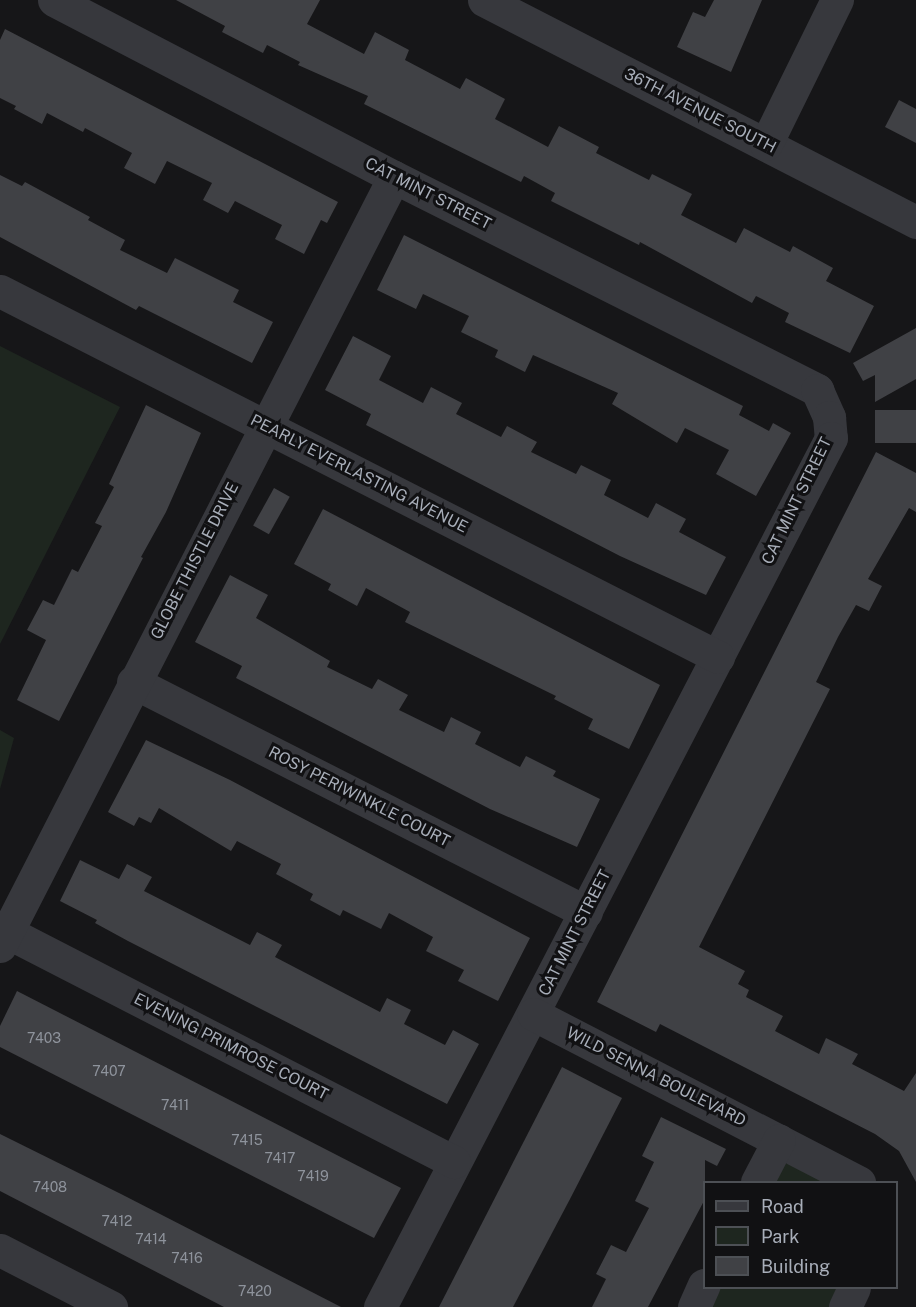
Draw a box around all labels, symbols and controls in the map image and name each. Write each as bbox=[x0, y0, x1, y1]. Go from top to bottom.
street label: 36TH AVENUE SOUTH bbox=[621, 64, 779, 158]
street label: CAT MINT STREET bbox=[362, 154, 494, 234]
street label: PEARLY EVERLASTING AVENUE bbox=[247, 411, 471, 537]
street label: CAT MINT STREET bbox=[758, 434, 836, 568]
street label: GLOBE THISTLE DRIVE bbox=[147, 479, 243, 643]
street label: ROSY PERIWINKLE COURT bbox=[265, 743, 453, 851]
street label: CAT MINT STREET bbox=[535, 867, 615, 999]
street label: EVENING PRIMROSE COURT bbox=[131, 990, 331, 1104]
street label: WILD SENNA BOULEVARD bbox=[563, 1023, 749, 1131]
house number: 7403 bbox=[27, 1030, 61, 1046]
house number: 7407 bbox=[92, 1063, 126, 1079]
house number: 7411 bbox=[161, 1097, 189, 1113]
house number: 7415 bbox=[231, 1132, 263, 1148]
house number: 7417 bbox=[265, 1150, 295, 1166]
house number: 7419 bbox=[297, 1168, 329, 1184]
house number: 7408 bbox=[33, 1179, 67, 1195]
legend bbox=[703, 1181, 898, 1289]
text: Road bbox=[761, 1196, 804, 1217]
house number: 7412 bbox=[102, 1213, 132, 1229]
text: Park bbox=[761, 1226, 799, 1247]
house number: 7414 bbox=[135, 1231, 167, 1247]
house number: 7416 bbox=[171, 1250, 203, 1266]
text: Building bbox=[761, 1256, 830, 1277]
house number: 7420 bbox=[238, 1283, 272, 1299]

